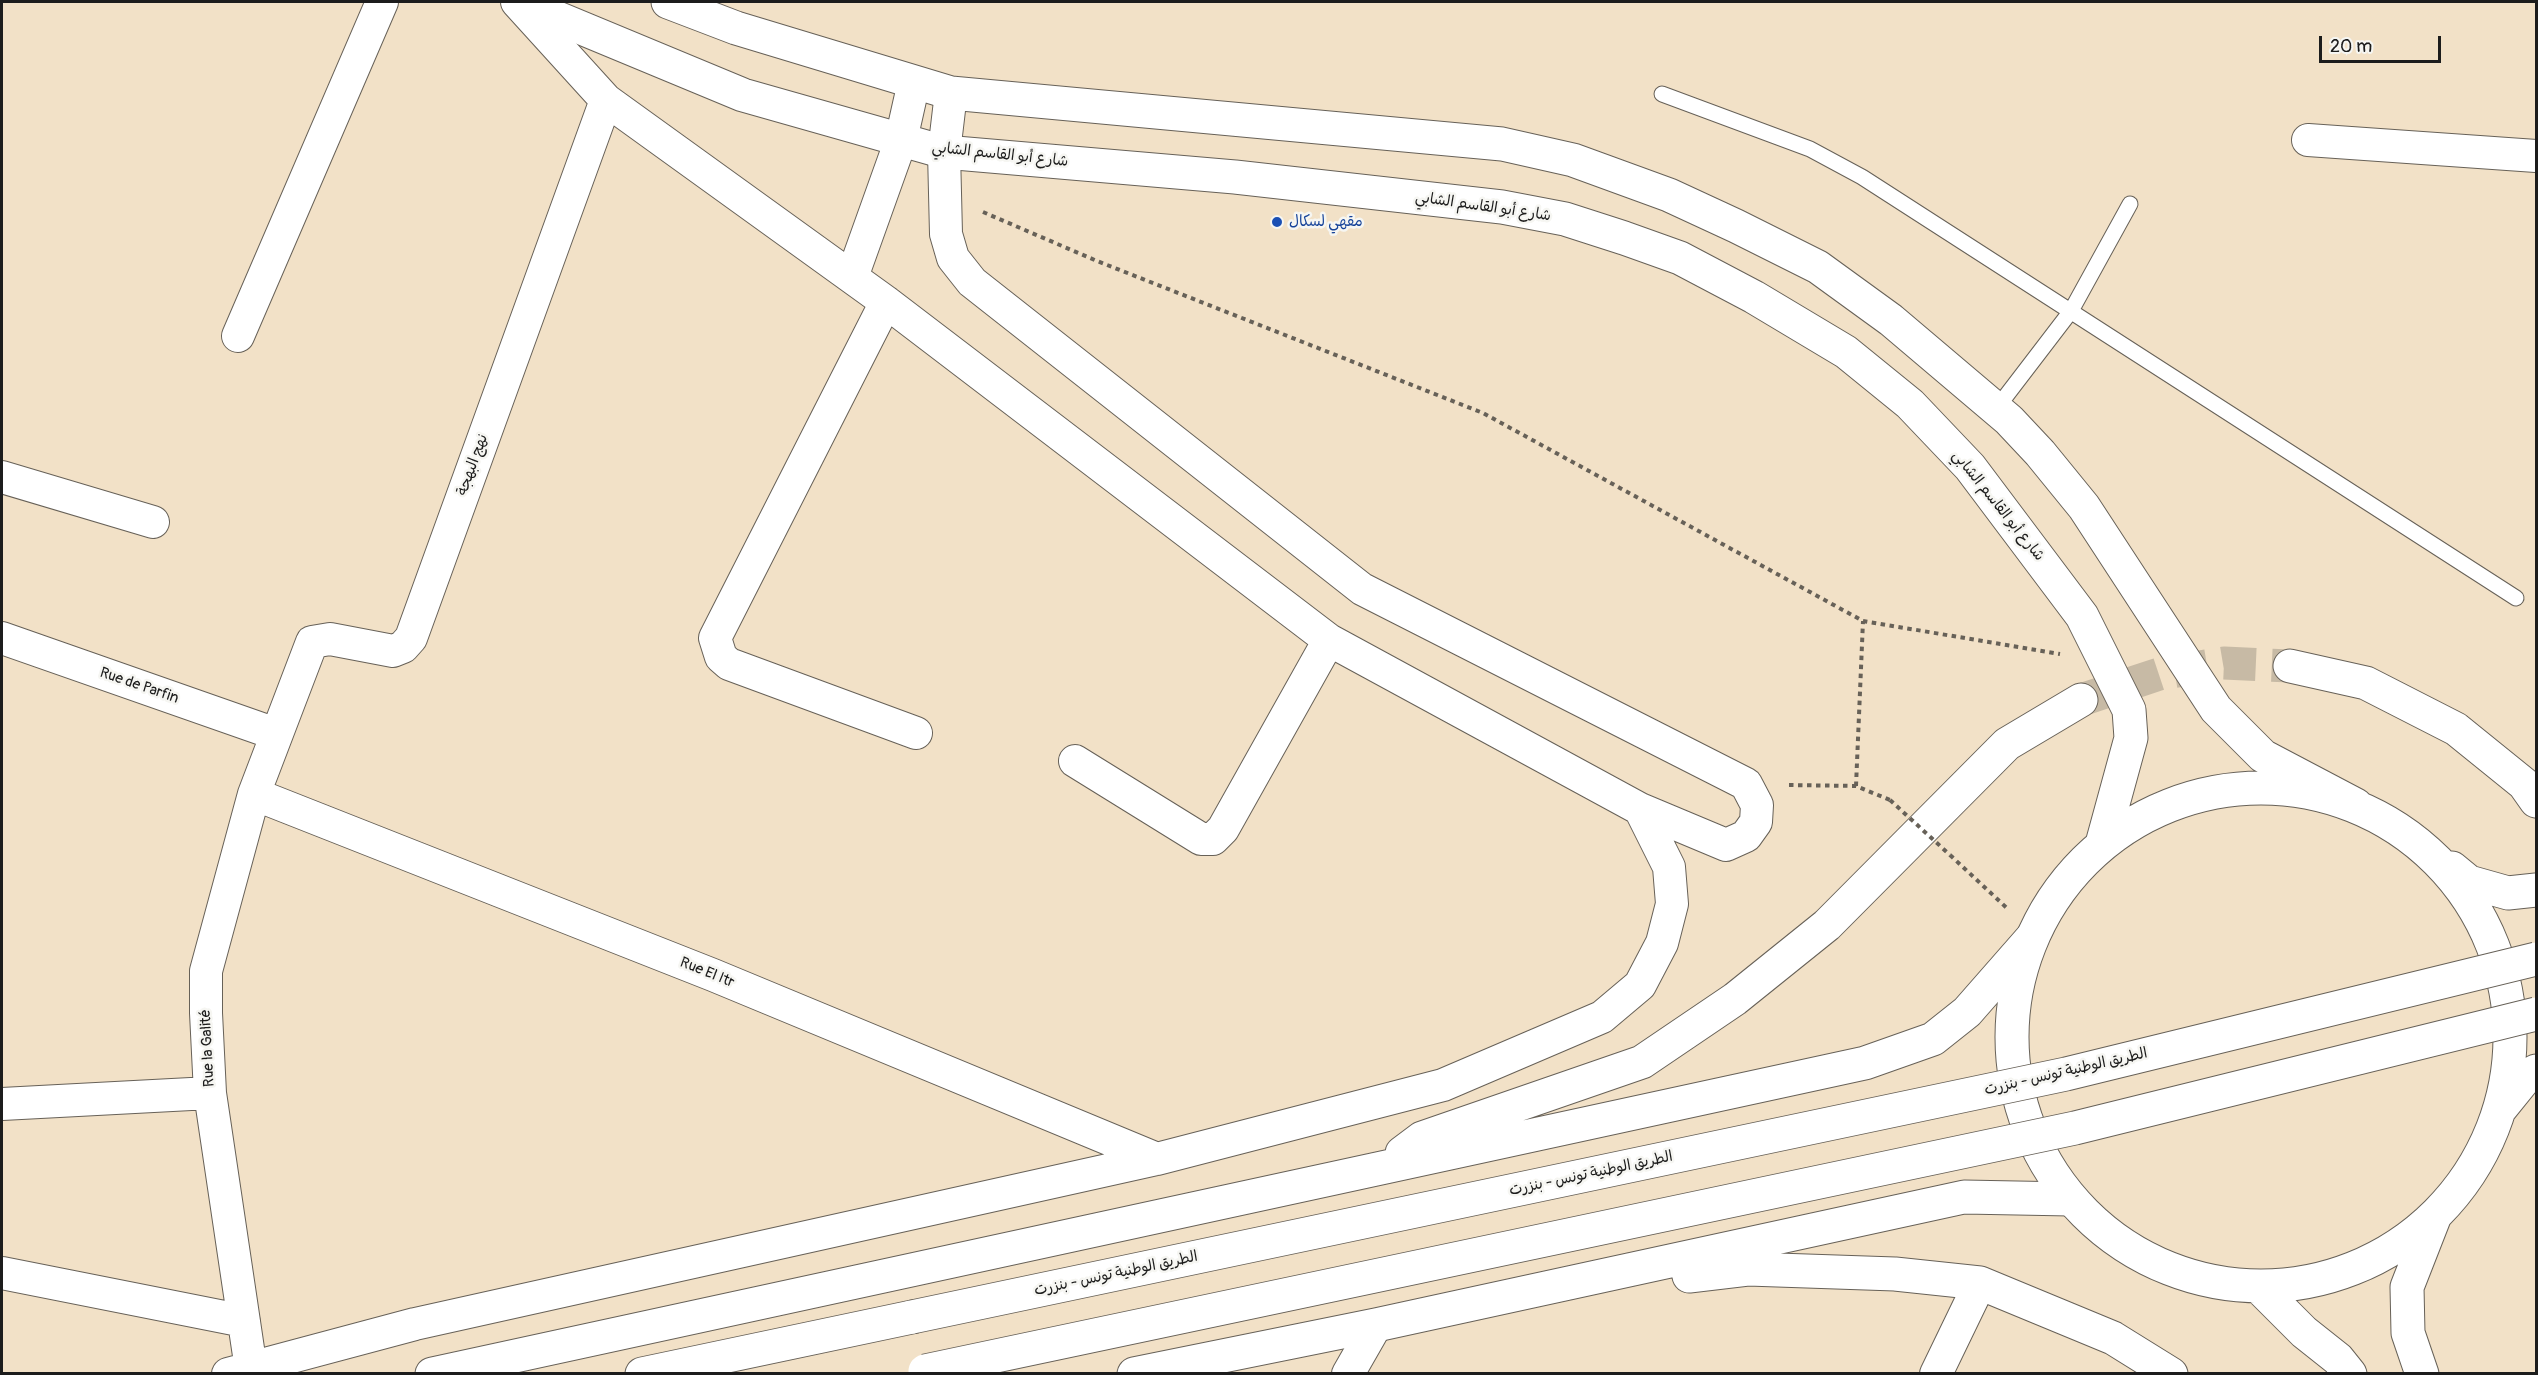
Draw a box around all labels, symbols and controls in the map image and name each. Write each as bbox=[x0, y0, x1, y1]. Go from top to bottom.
scale bar bbox=[2322, 24, 2444, 62]
text: 20 m bbox=[2330, 35, 2372, 58]
street label: شارع أبو القاسم الشابي bbox=[931, 139, 1069, 171]
street label: شارع أبو القاسم الشابي bbox=[1414, 189, 1552, 225]
place label: مقهي لسكال bbox=[1289, 213, 1363, 231]
marker: مقهي لسكال bbox=[1270, 215, 1284, 229]
street label: نهج البهجة bbox=[454, 432, 492, 498]
street label: شارع أبو القاسم الشابي bbox=[1948, 447, 2048, 565]
street label: Rue de Parfin bbox=[97, 664, 181, 708]
street label: Rue El Itr bbox=[677, 954, 737, 992]
street label: Rue la Galité bbox=[197, 1009, 219, 1087]
street label: الطريق الوطنية تونس - بنزرت bbox=[1983, 1044, 2149, 1100]
street label: الطريق الوطنية تونس - بنزرت bbox=[1508, 1148, 1674, 1200]
street label: الطريق الوطنية تونس - بنزرت bbox=[1033, 1248, 1199, 1300]

